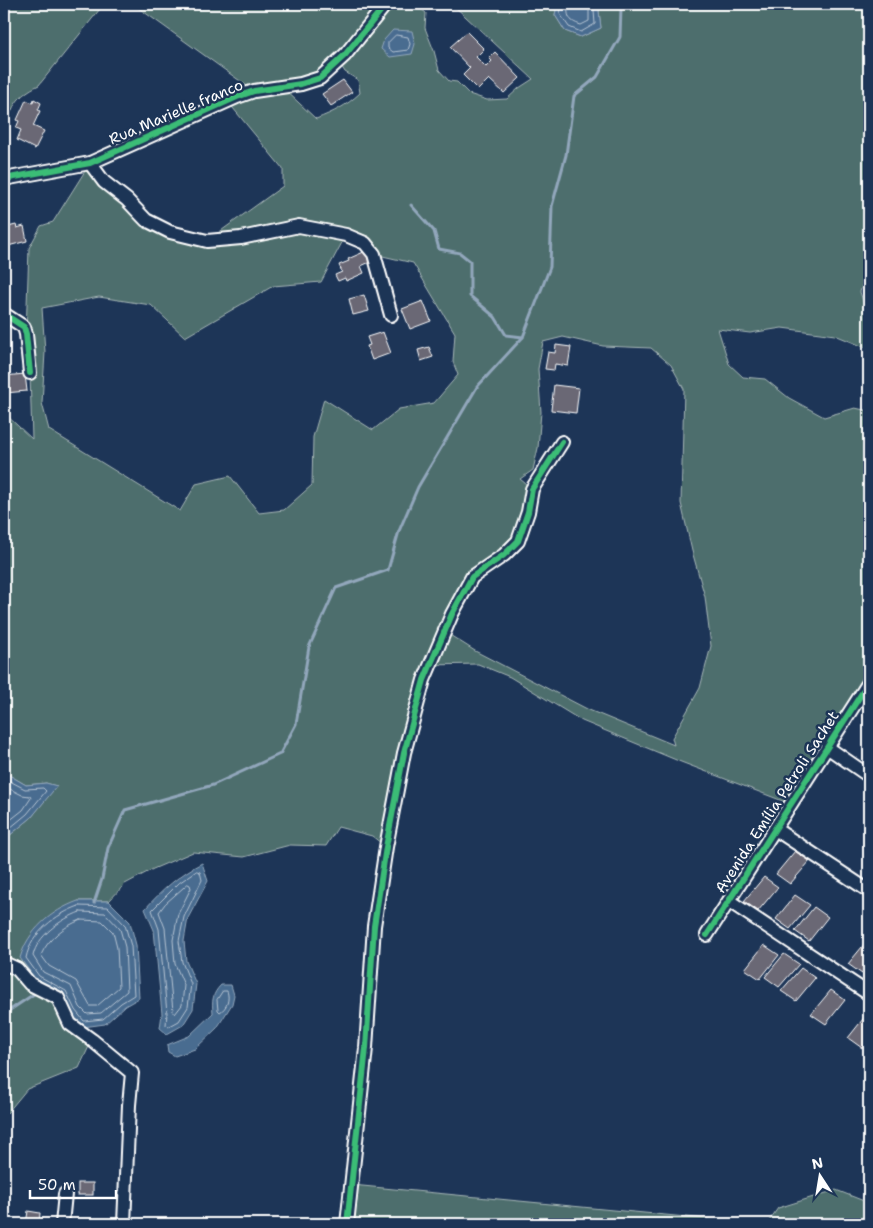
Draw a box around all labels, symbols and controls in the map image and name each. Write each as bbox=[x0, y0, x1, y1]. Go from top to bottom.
street label: Rua Marielle franco bbox=[106, 75, 246, 149]
street label: Avenida Emília Petroli Sachet bbox=[710, 707, 844, 897]
north arrow bbox=[796, 1150, 846, 1200]
text: N bbox=[810, 1153, 825, 1173]
scale bar bbox=[30, 1168, 116, 1200]
text: 50 m bbox=[38, 1175, 76, 1195]

